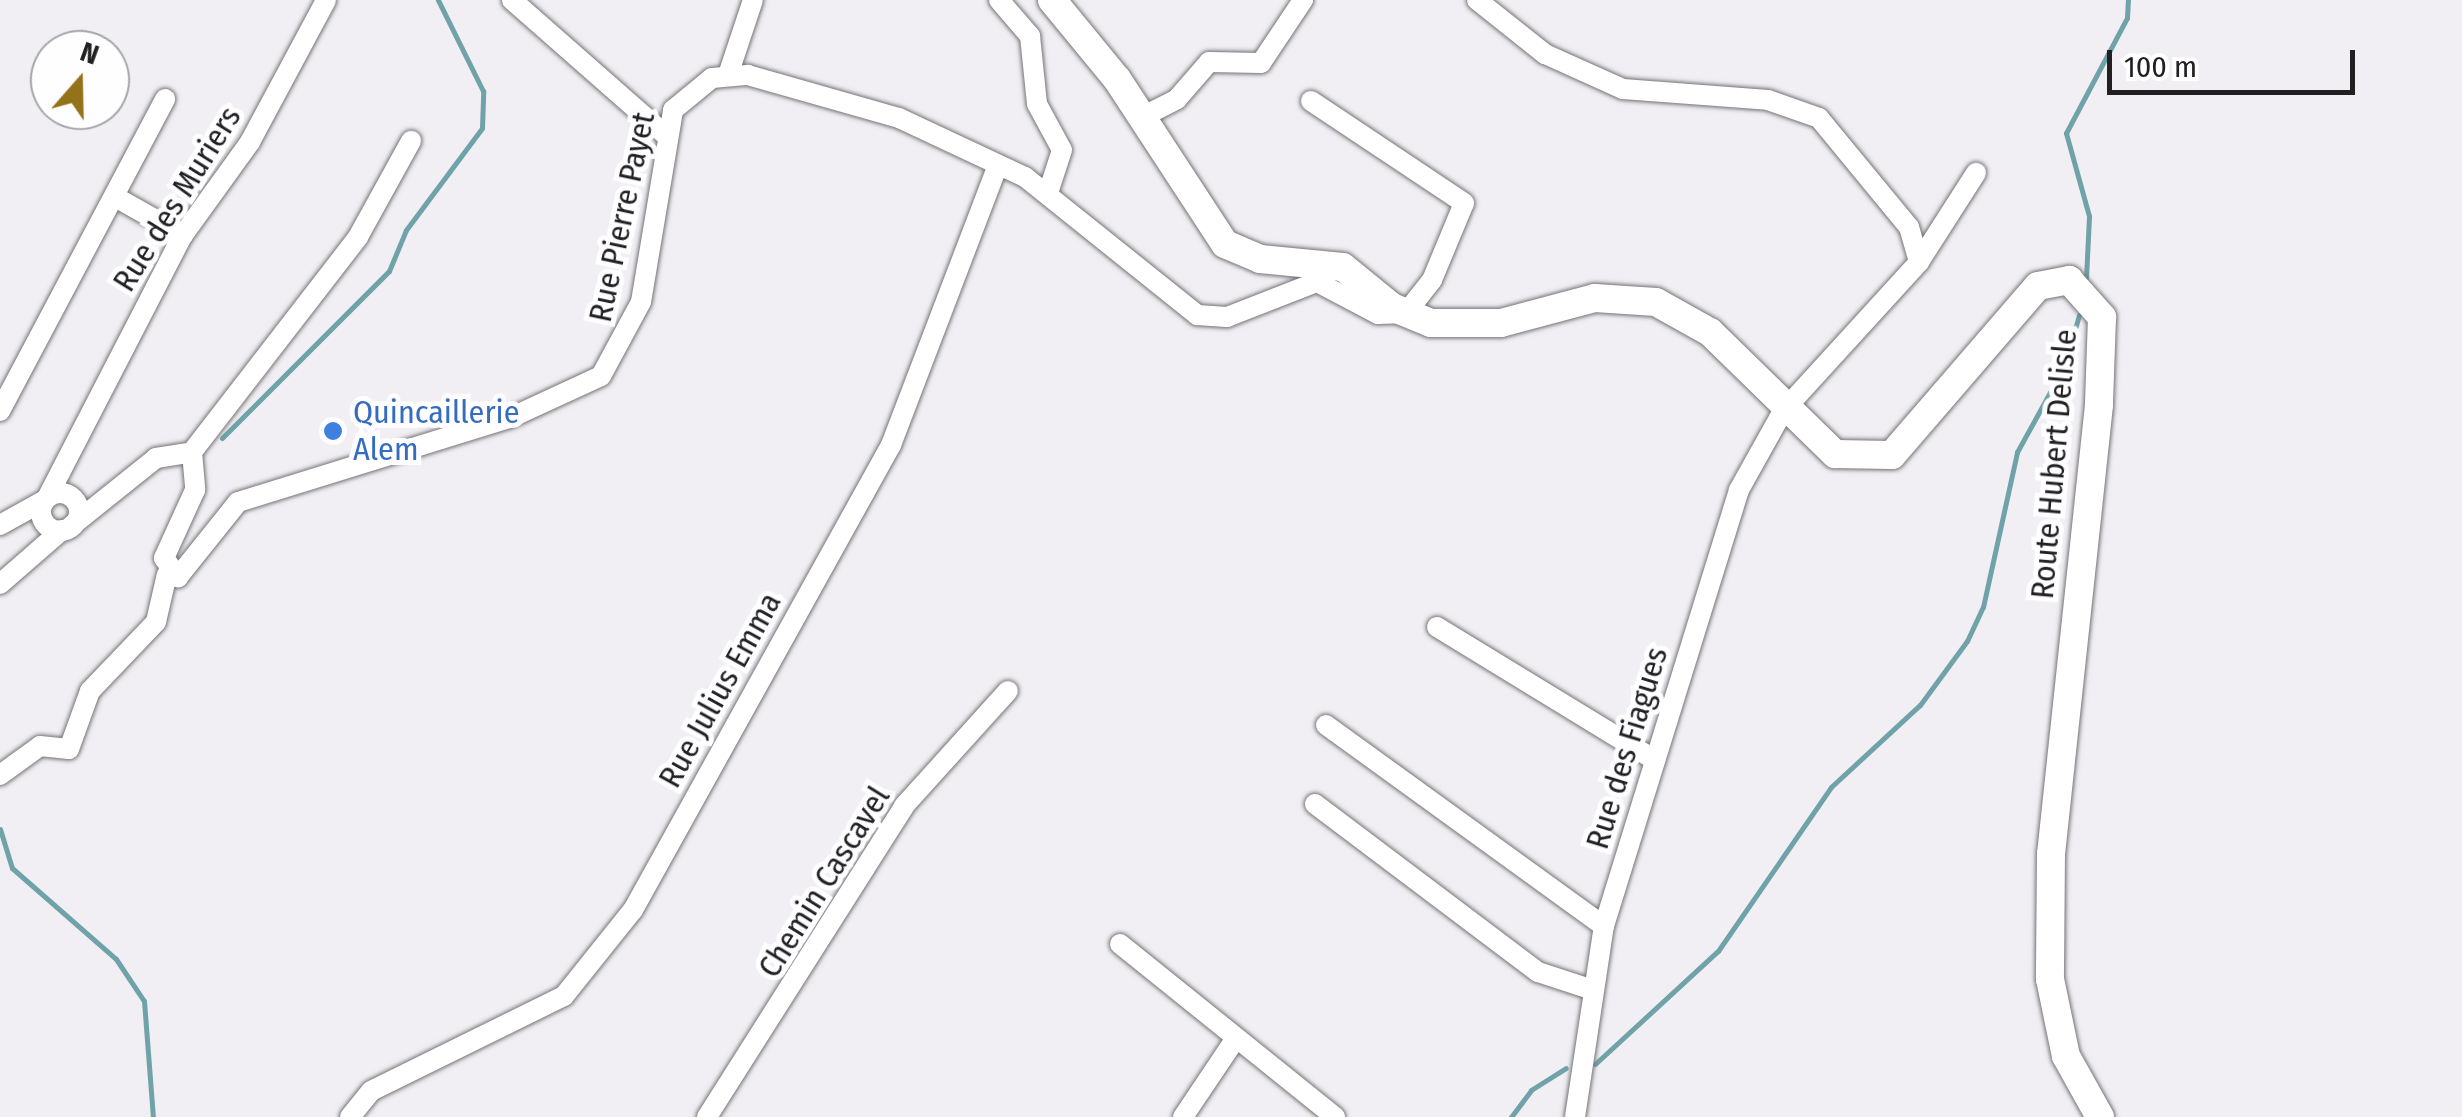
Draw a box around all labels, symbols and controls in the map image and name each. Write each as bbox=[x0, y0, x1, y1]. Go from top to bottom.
north arrow bbox=[30, 30, 130, 130]
scale bar bbox=[2112, 30, 2360, 92]
text: N bbox=[76, 35, 103, 72]
text: 100 m bbox=[2124, 49, 2197, 85]
street label: Rue des Muriers bbox=[105, 100, 249, 298]
street label: Rue Pierre Payet bbox=[581, 109, 663, 325]
street label: Route Hubert Delisle bbox=[2023, 328, 2085, 600]
place label: Quincaillerie Alem bbox=[353, 394, 519, 469]
marker: Quincaillerie Alem bbox=[322, 420, 344, 442]
street label: Rue Julius Emma bbox=[651, 586, 789, 794]
street label: Rue des Fiagues bbox=[1578, 642, 1676, 854]
street label: Chemin Cascavel bbox=[750, 780, 898, 984]

